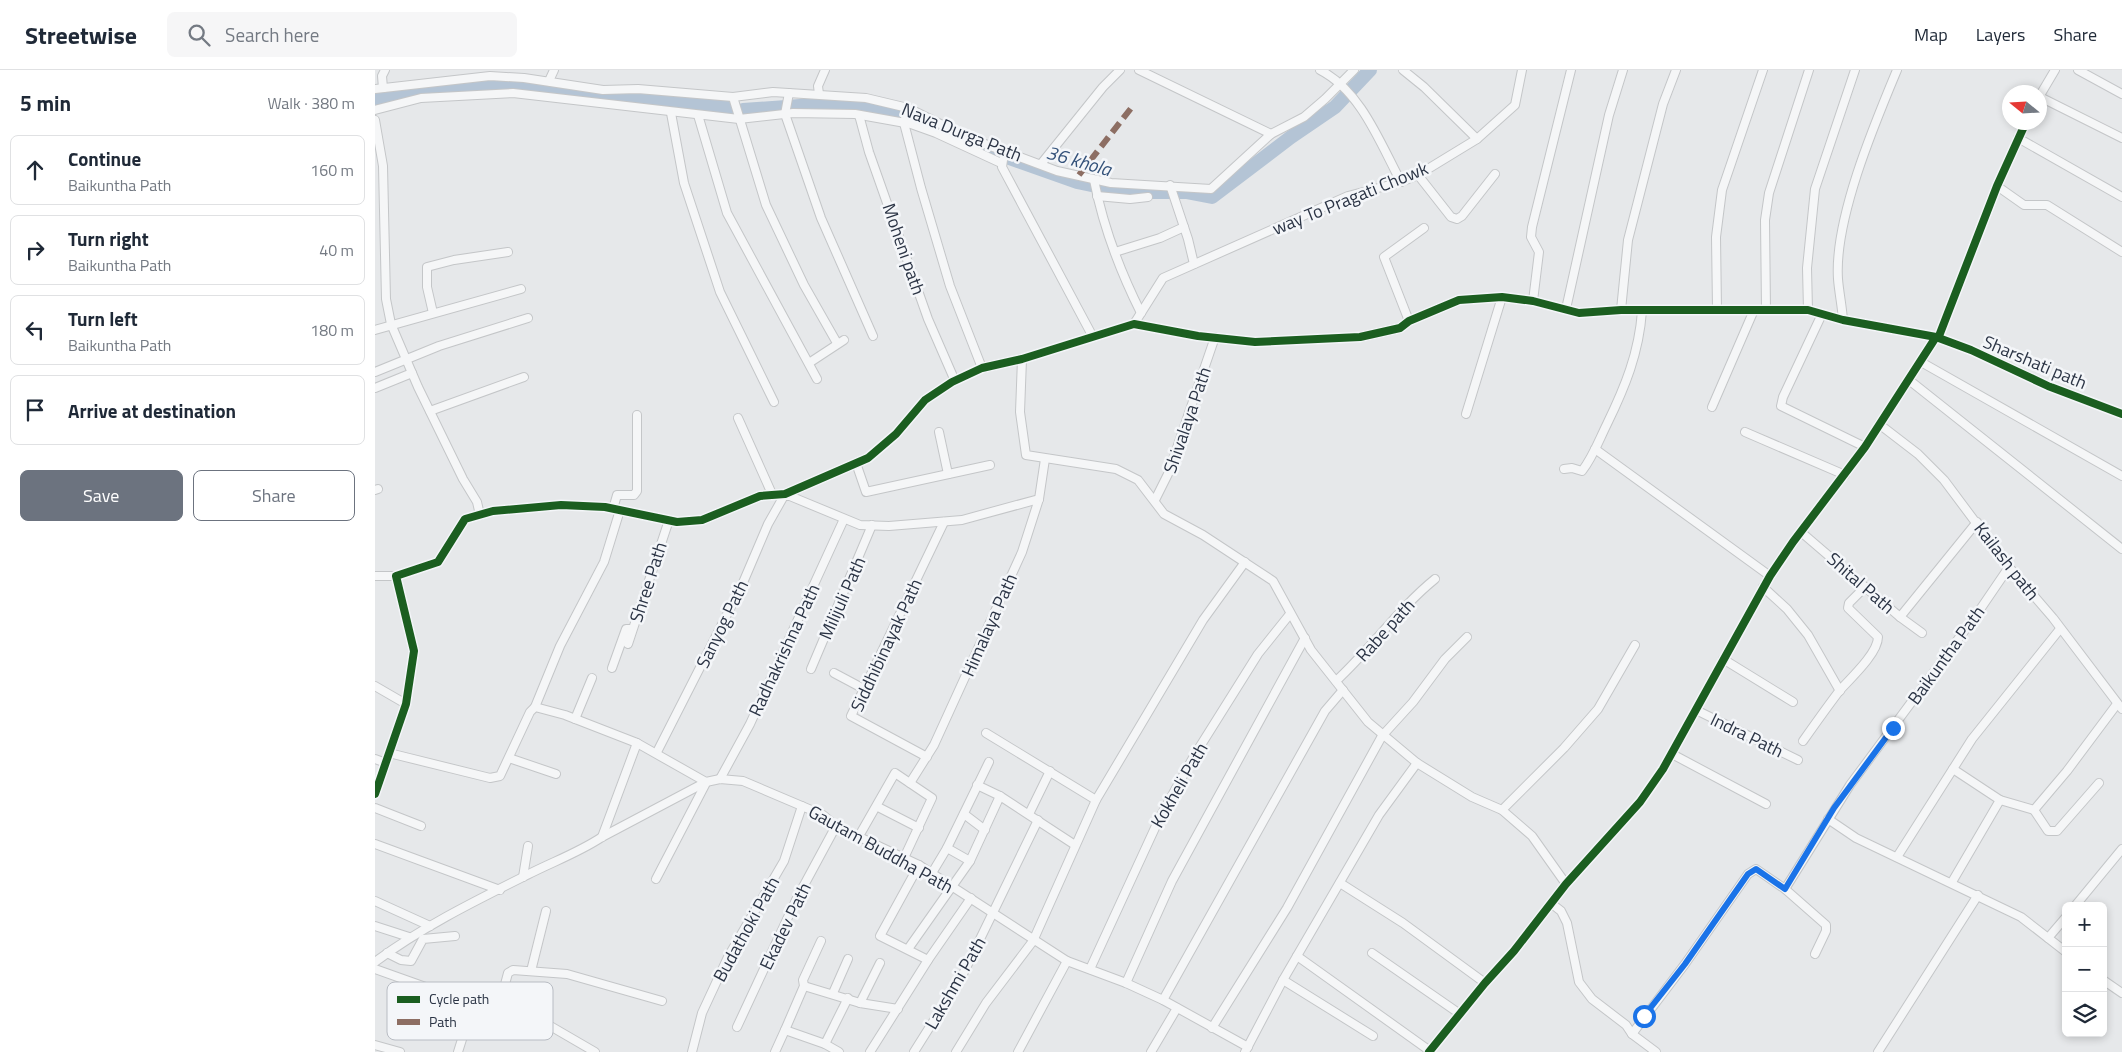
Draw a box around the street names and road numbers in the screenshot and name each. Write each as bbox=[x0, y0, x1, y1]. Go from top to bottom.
street label: Nava Durga Path bbox=[898, 96, 1026, 168]
street label: way To Pragati Chowk bbox=[1268, 154, 1432, 242]
street label: Moheni path bbox=[876, 200, 932, 298]
street label: Sharshati path bbox=[1979, 328, 2091, 396]
street label: Shivalaya Path bbox=[1156, 363, 1218, 477]
street label: Kailash path bbox=[1968, 516, 2046, 606]
street label: Shree Path bbox=[622, 538, 674, 626]
street label: Shital Path bbox=[1821, 546, 1901, 620]
street label: Milijuli Path bbox=[812, 552, 872, 644]
street label: Himalaya Path bbox=[954, 569, 1024, 681]
street label: Siddhibinayak Path bbox=[843, 574, 929, 716]
street label: Sanyog Path bbox=[689, 575, 755, 673]
street label: Radhakrishna Path bbox=[741, 579, 827, 721]
street label: Rabe path bbox=[1349, 592, 1421, 668]
street label: Baikuntha Path bbox=[1901, 600, 1991, 710]
street label: Indra Path bbox=[1706, 706, 1788, 764]
street label: Kokheli Path bbox=[1144, 737, 1214, 833]
street label: Gautam Buddha Path bbox=[804, 798, 958, 900]
street label: Budathoki Path bbox=[706, 871, 786, 987]
street label: Ekadev Path bbox=[752, 878, 818, 974]
street label: Lakshmi Path bbox=[918, 932, 992, 1034]

